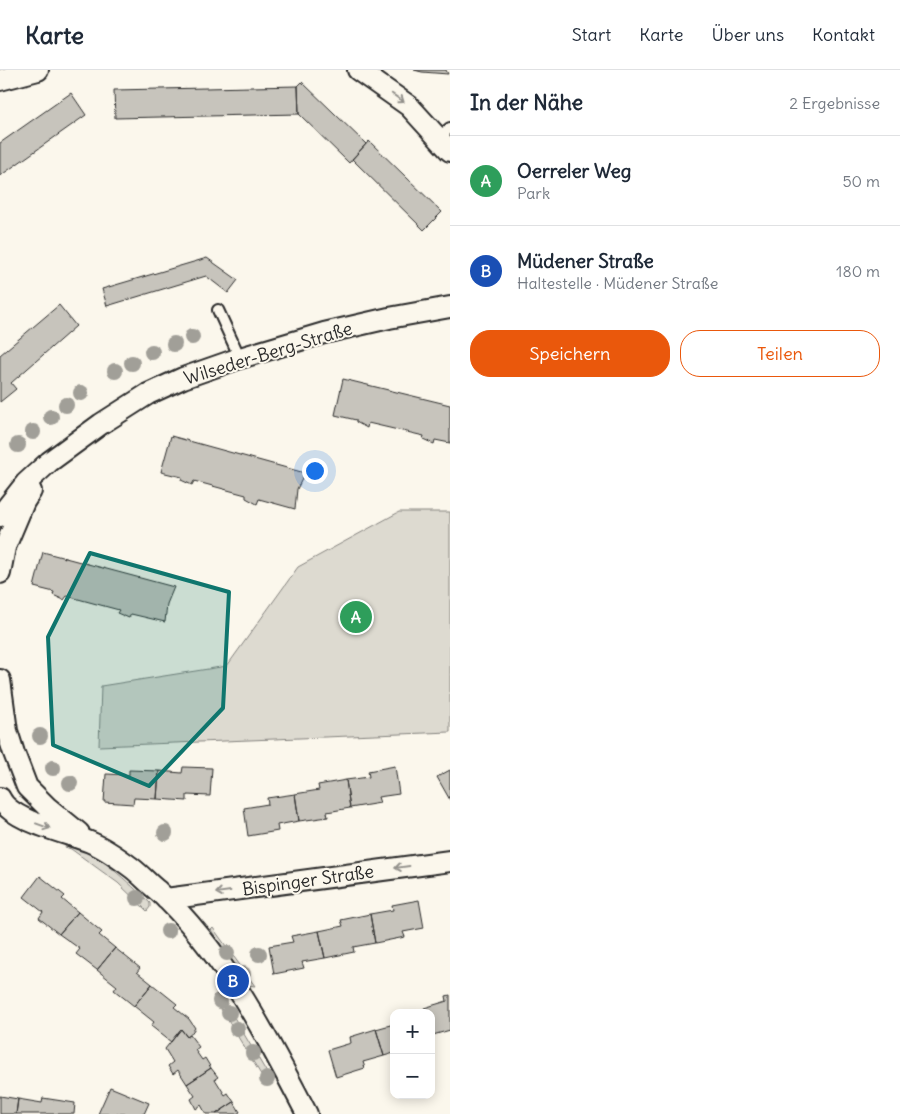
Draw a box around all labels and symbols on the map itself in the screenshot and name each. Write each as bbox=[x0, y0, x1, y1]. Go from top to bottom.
one-way arrow bbox=[391, 93, 405, 103]
street label: Wilseder-Berg-Straße bbox=[181, 316, 355, 390]
your location bbox=[302, 458, 328, 484]
pin: A bbox=[340, 598, 372, 636]
one-way arrow bbox=[35, 822, 51, 831]
street label: Bispinger Straße bbox=[241, 859, 375, 901]
one-way arrow bbox=[394, 862, 410, 872]
one-way arrow bbox=[216, 887, 232, 897]
pin: B bbox=[217, 962, 249, 1000]

